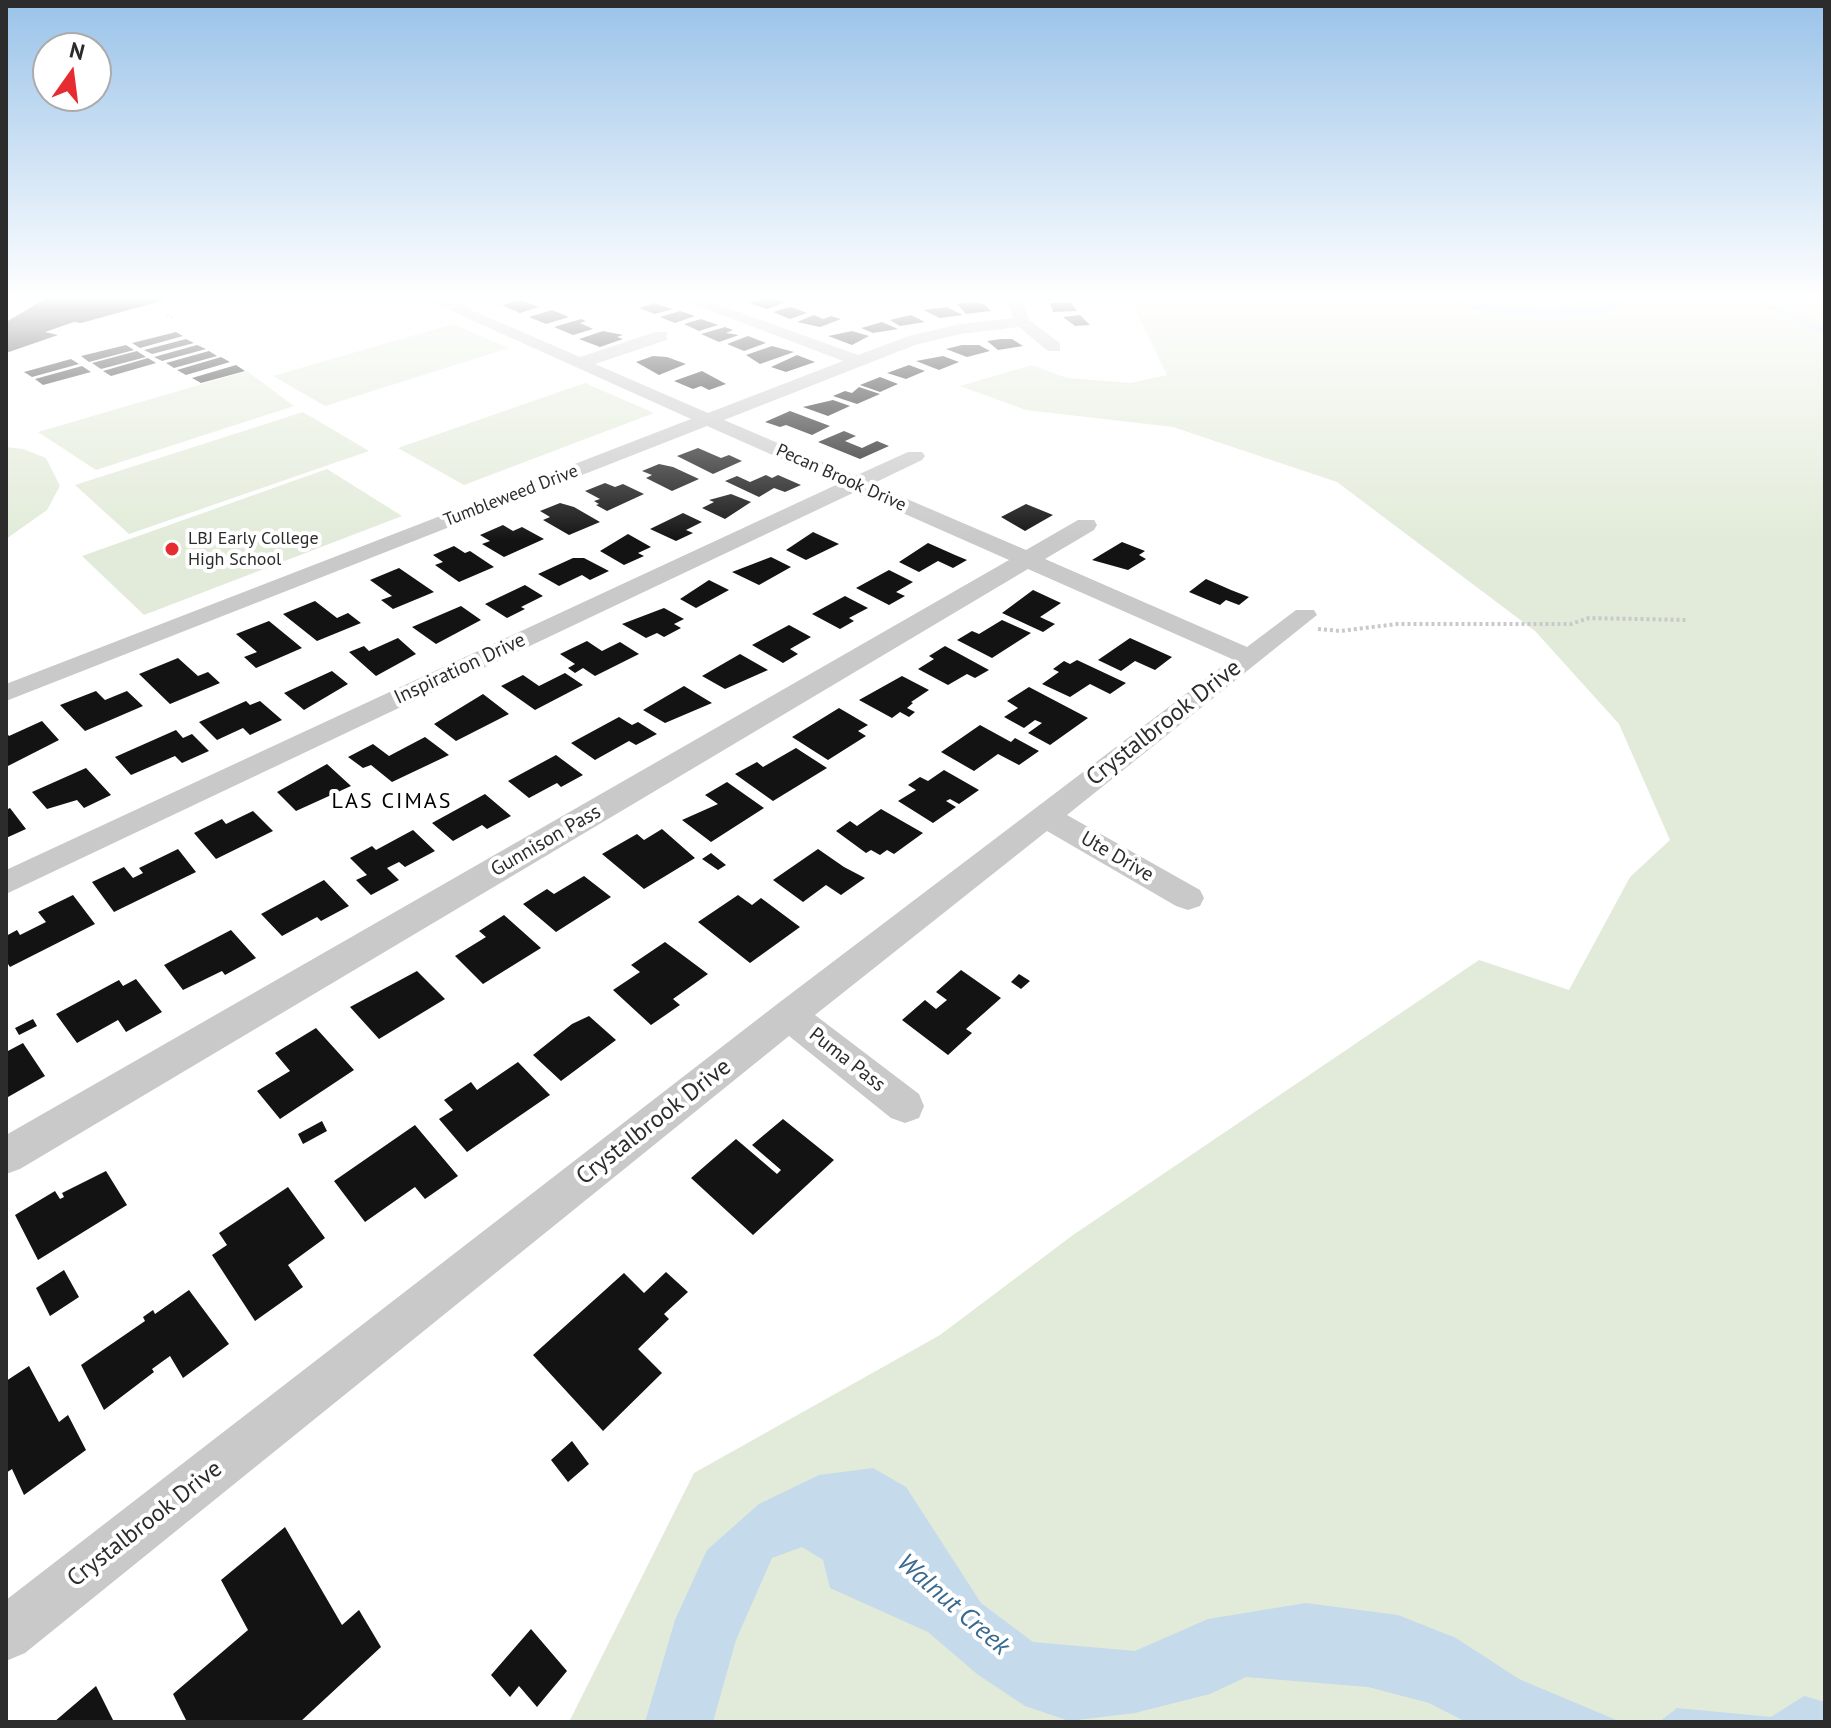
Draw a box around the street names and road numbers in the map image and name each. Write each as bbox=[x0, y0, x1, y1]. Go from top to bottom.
street label: Pecan Brook Drive bbox=[773, 440, 909, 516]
street label: Tumbleweed Drive bbox=[441, 460, 581, 532]
street label: Inspiration Drive bbox=[391, 628, 529, 710]
street label: Crystalbrook Drive bbox=[1081, 654, 1247, 792]
street label: Gunnison Pass bbox=[487, 800, 605, 882]
street label: Ute Drive bbox=[1076, 827, 1158, 887]
street label: Puma Pass bbox=[804, 1023, 890, 1097]
street label: Crystalbrook Drive bbox=[571, 1053, 737, 1191]
street label: Crystalbrook Drive bbox=[62, 1455, 228, 1593]

